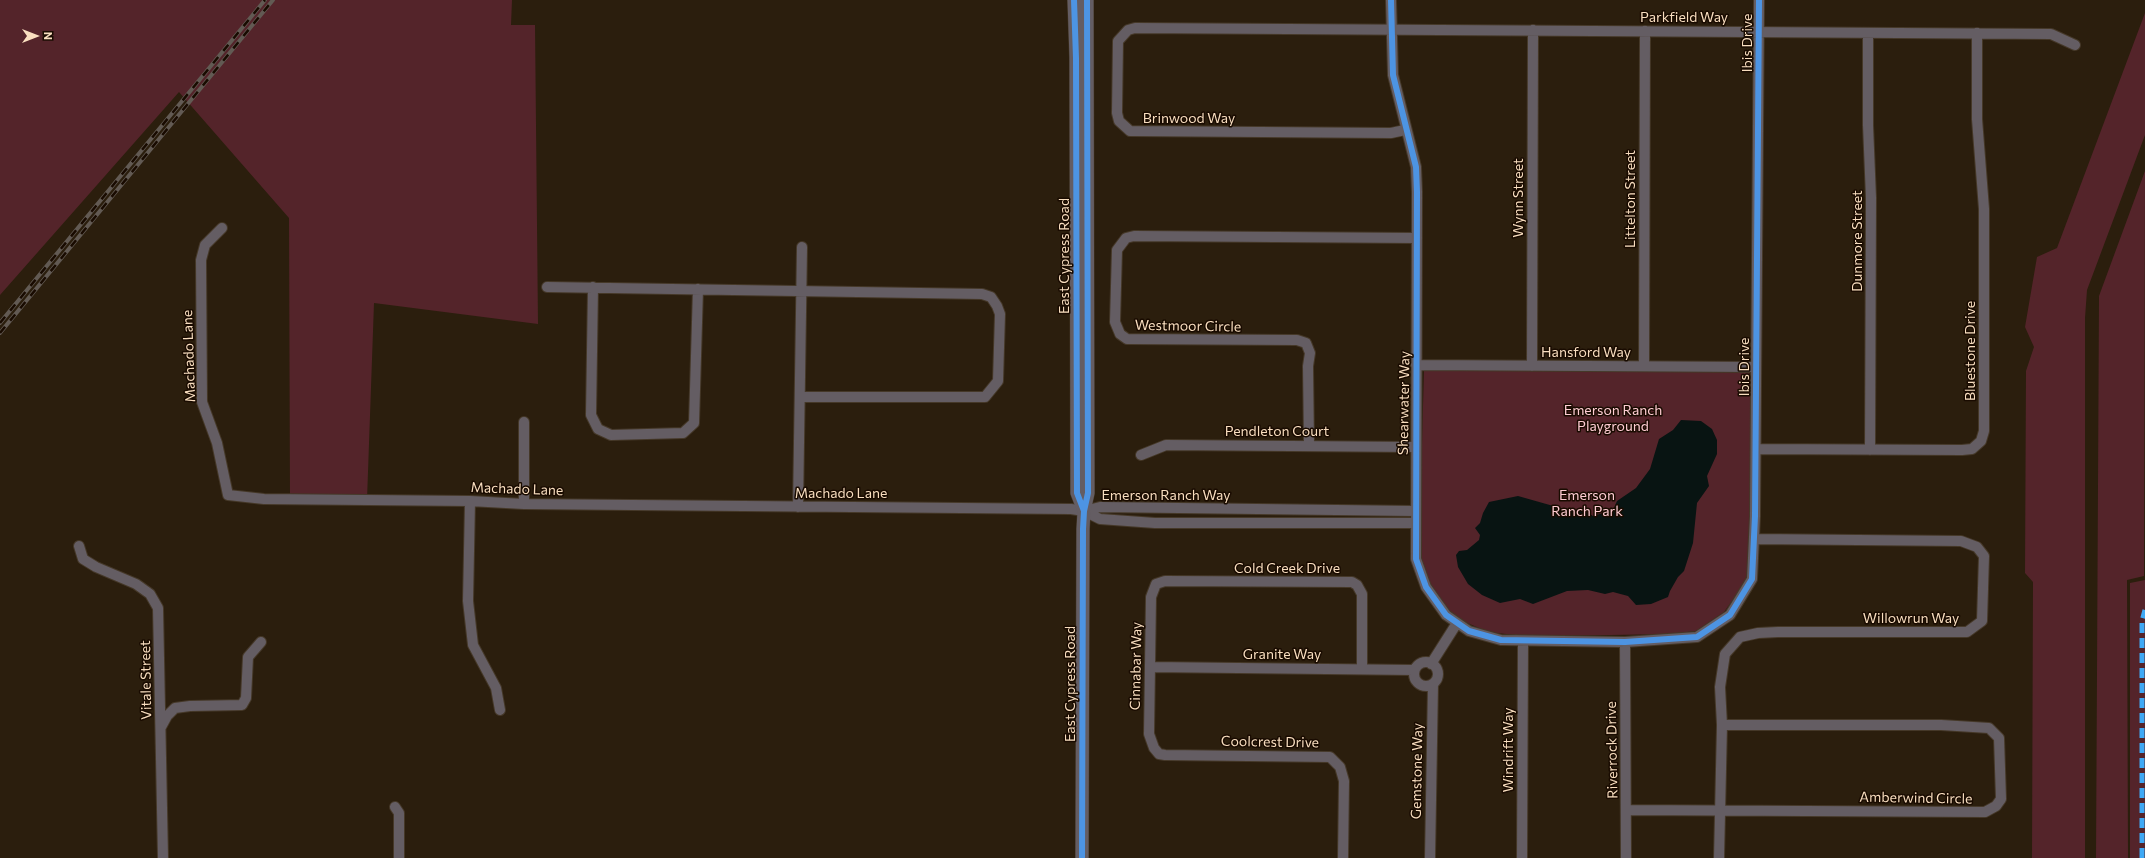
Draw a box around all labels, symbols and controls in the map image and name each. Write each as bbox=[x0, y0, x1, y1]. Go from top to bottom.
street label: Parkfield Way bbox=[1640, 9, 1728, 25]
street label: Ibis Drive bbox=[1739, 14, 1755, 72]
north arrow bbox=[16, 16, 56, 56]
text: N bbox=[42, 32, 55, 40]
street label: Brinwood Way bbox=[1143, 110, 1235, 126]
street label: Littelton Street bbox=[1622, 150, 1638, 248]
street label: Wynn Street bbox=[1510, 158, 1526, 238]
street label: Dunmore Street bbox=[1849, 190, 1865, 292]
street label: East Cypress Road bbox=[1056, 198, 1072, 314]
street label: Bluestone Drive bbox=[1962, 301, 1978, 401]
street label: Machado Lane bbox=[179, 309, 199, 403]
street label: Westmoor Circle bbox=[1135, 317, 1241, 335]
street label: Ibis Drive bbox=[1736, 338, 1752, 396]
street label: Hansford Way bbox=[1541, 344, 1631, 360]
street label: Shearwater Way bbox=[1395, 351, 1413, 455]
park label: Emerson Ranch Playground bbox=[1564, 402, 1662, 434]
street label: Pendleton Court bbox=[1225, 423, 1329, 439]
street label: Machado Lane bbox=[470, 479, 564, 499]
street label: Machado Lane bbox=[795, 485, 887, 501]
street label: Emerson Ranch Way bbox=[1102, 487, 1230, 503]
park label: Emerson Ranch Park bbox=[1551, 487, 1623, 520]
street label: Cold Creek Drive bbox=[1234, 560, 1340, 576]
street label: Willowrun Way bbox=[1863, 610, 1959, 626]
street label: Cinnabar Way bbox=[1127, 622, 1145, 710]
street label: East Cypress Road bbox=[1062, 626, 1078, 742]
street label: Vitale Street bbox=[137, 640, 155, 720]
street label: Granite Way bbox=[1243, 646, 1321, 662]
street label: Riverrock Drive bbox=[1603, 701, 1621, 799]
street label: Windrift Way bbox=[1500, 707, 1516, 793]
street label: Gemstone Way bbox=[1408, 723, 1426, 819]
street label: Coolcrest Drive bbox=[1221, 733, 1319, 751]
street label: Amberwind Circle bbox=[1859, 789, 1973, 807]

